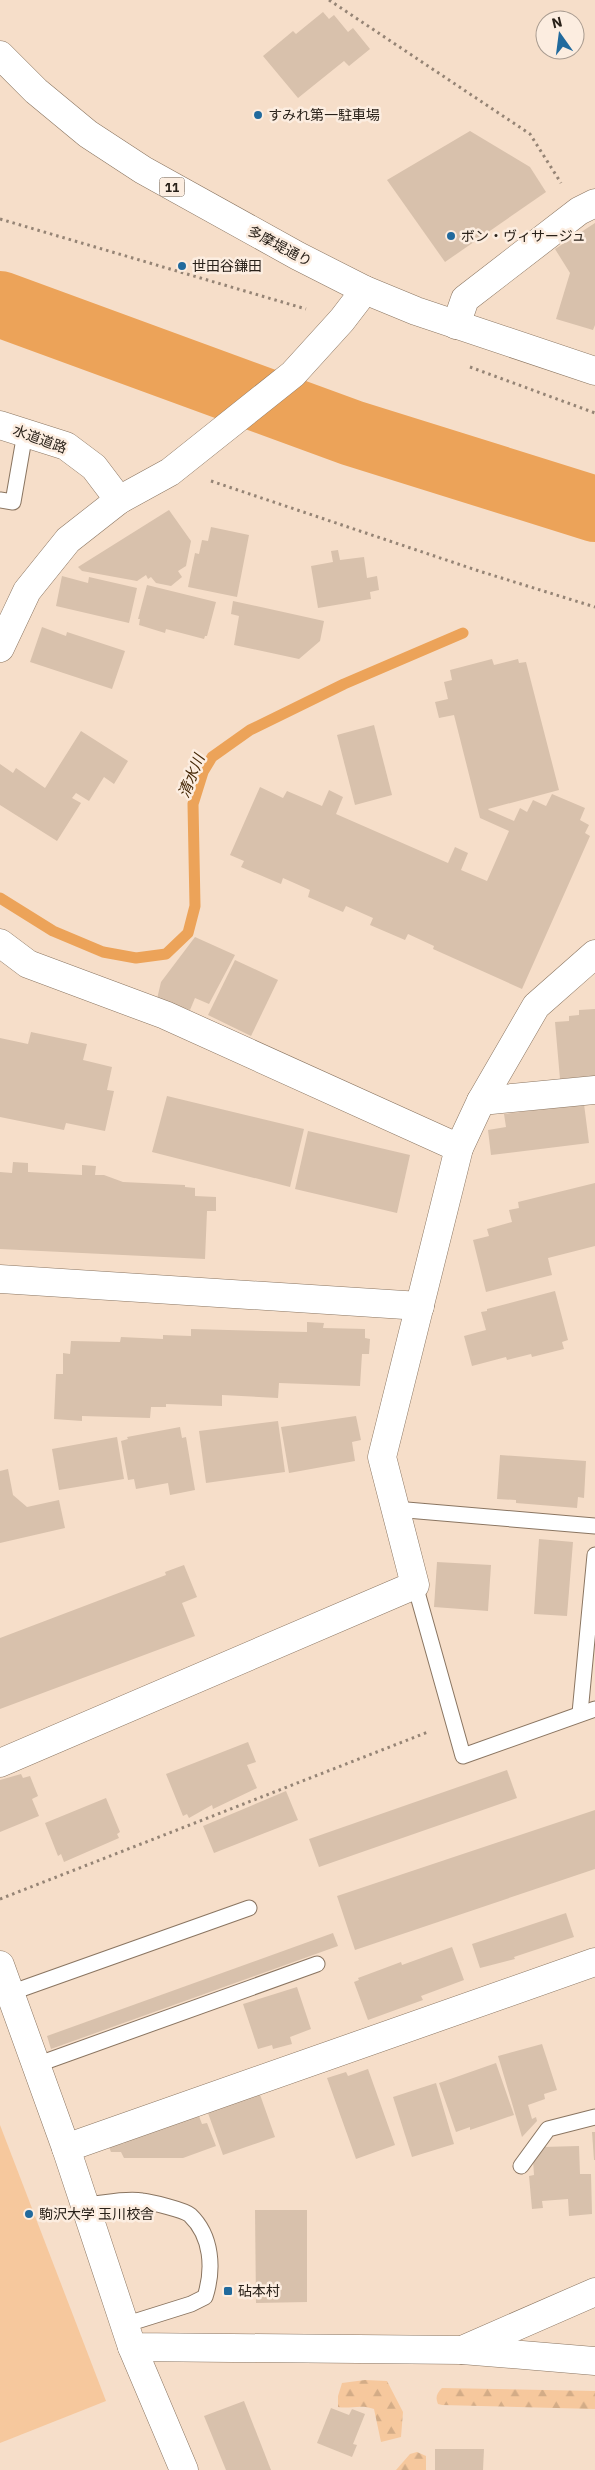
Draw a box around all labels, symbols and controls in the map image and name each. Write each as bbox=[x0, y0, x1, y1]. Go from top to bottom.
north arrow bbox=[535, 10, 585, 60]
text: N bbox=[550, 12, 564, 32]
place label: すみれ第一駐車場 bbox=[268, 106, 380, 124]
marker: すみれ第一駐車場 bbox=[252, 109, 264, 121]
road number: 11 bbox=[160, 178, 184, 196]
street label: 多摩堤通り bbox=[245, 222, 315, 270]
place label: ボン・ヴィサージュ bbox=[461, 227, 586, 245]
marker: ボン・ヴィサージュ bbox=[445, 230, 457, 242]
place label: 世田谷鎌田 bbox=[192, 257, 262, 275]
marker: 世田谷鎌田 bbox=[176, 260, 188, 272]
street label: 水道道路 bbox=[11, 421, 69, 457]
water label: 清水川 bbox=[174, 750, 209, 800]
place label: 駒沢大学 玉川校舎 bbox=[39, 2205, 154, 2223]
marker: 駒沢大学 玉川校舎 bbox=[23, 2208, 35, 2220]
place label: 砧本村 bbox=[238, 2282, 280, 2300]
marker: 砧本村 bbox=[222, 2285, 234, 2297]

